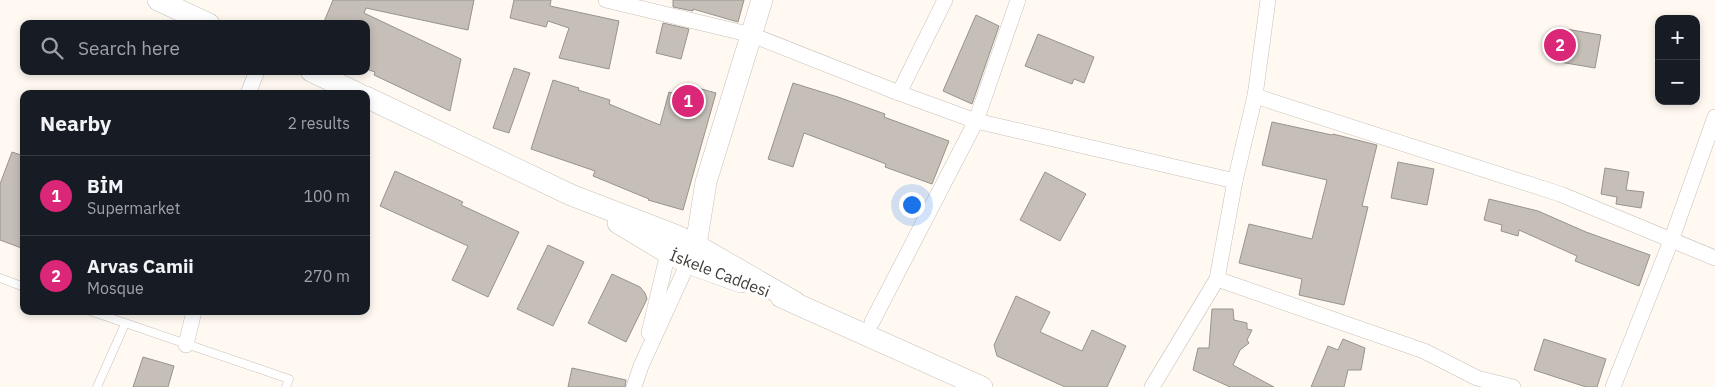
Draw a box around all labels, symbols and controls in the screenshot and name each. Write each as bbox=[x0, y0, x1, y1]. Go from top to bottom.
map controls bbox=[1655, 15, 1700, 105]
button: + bbox=[1655, 15, 1700, 60]
search box bbox=[20, 20, 370, 75]
pin: 2 bbox=[1544, 26, 1576, 64]
icon: search bbox=[38, 34, 66, 62]
text: Search here bbox=[78, 36, 180, 60]
button: − bbox=[1655, 60, 1700, 105]
pin: 1 bbox=[672, 82, 704, 120]
text: Nearby bbox=[40, 109, 111, 137]
text: 2 results bbox=[287, 113, 350, 133]
text: BİM bbox=[87, 174, 123, 198]
text: 1 bbox=[51, 186, 61, 206]
text: 100 m bbox=[303, 186, 350, 206]
your location bbox=[899, 192, 925, 218]
text: Supermarket bbox=[87, 198, 180, 218]
street label: İskele Caddesi bbox=[667, 245, 773, 301]
text: Arvas Camii bbox=[87, 254, 194, 278]
text: 2 bbox=[51, 266, 61, 286]
text: 270 m bbox=[303, 266, 350, 286]
text: Mosque bbox=[87, 278, 144, 298]

